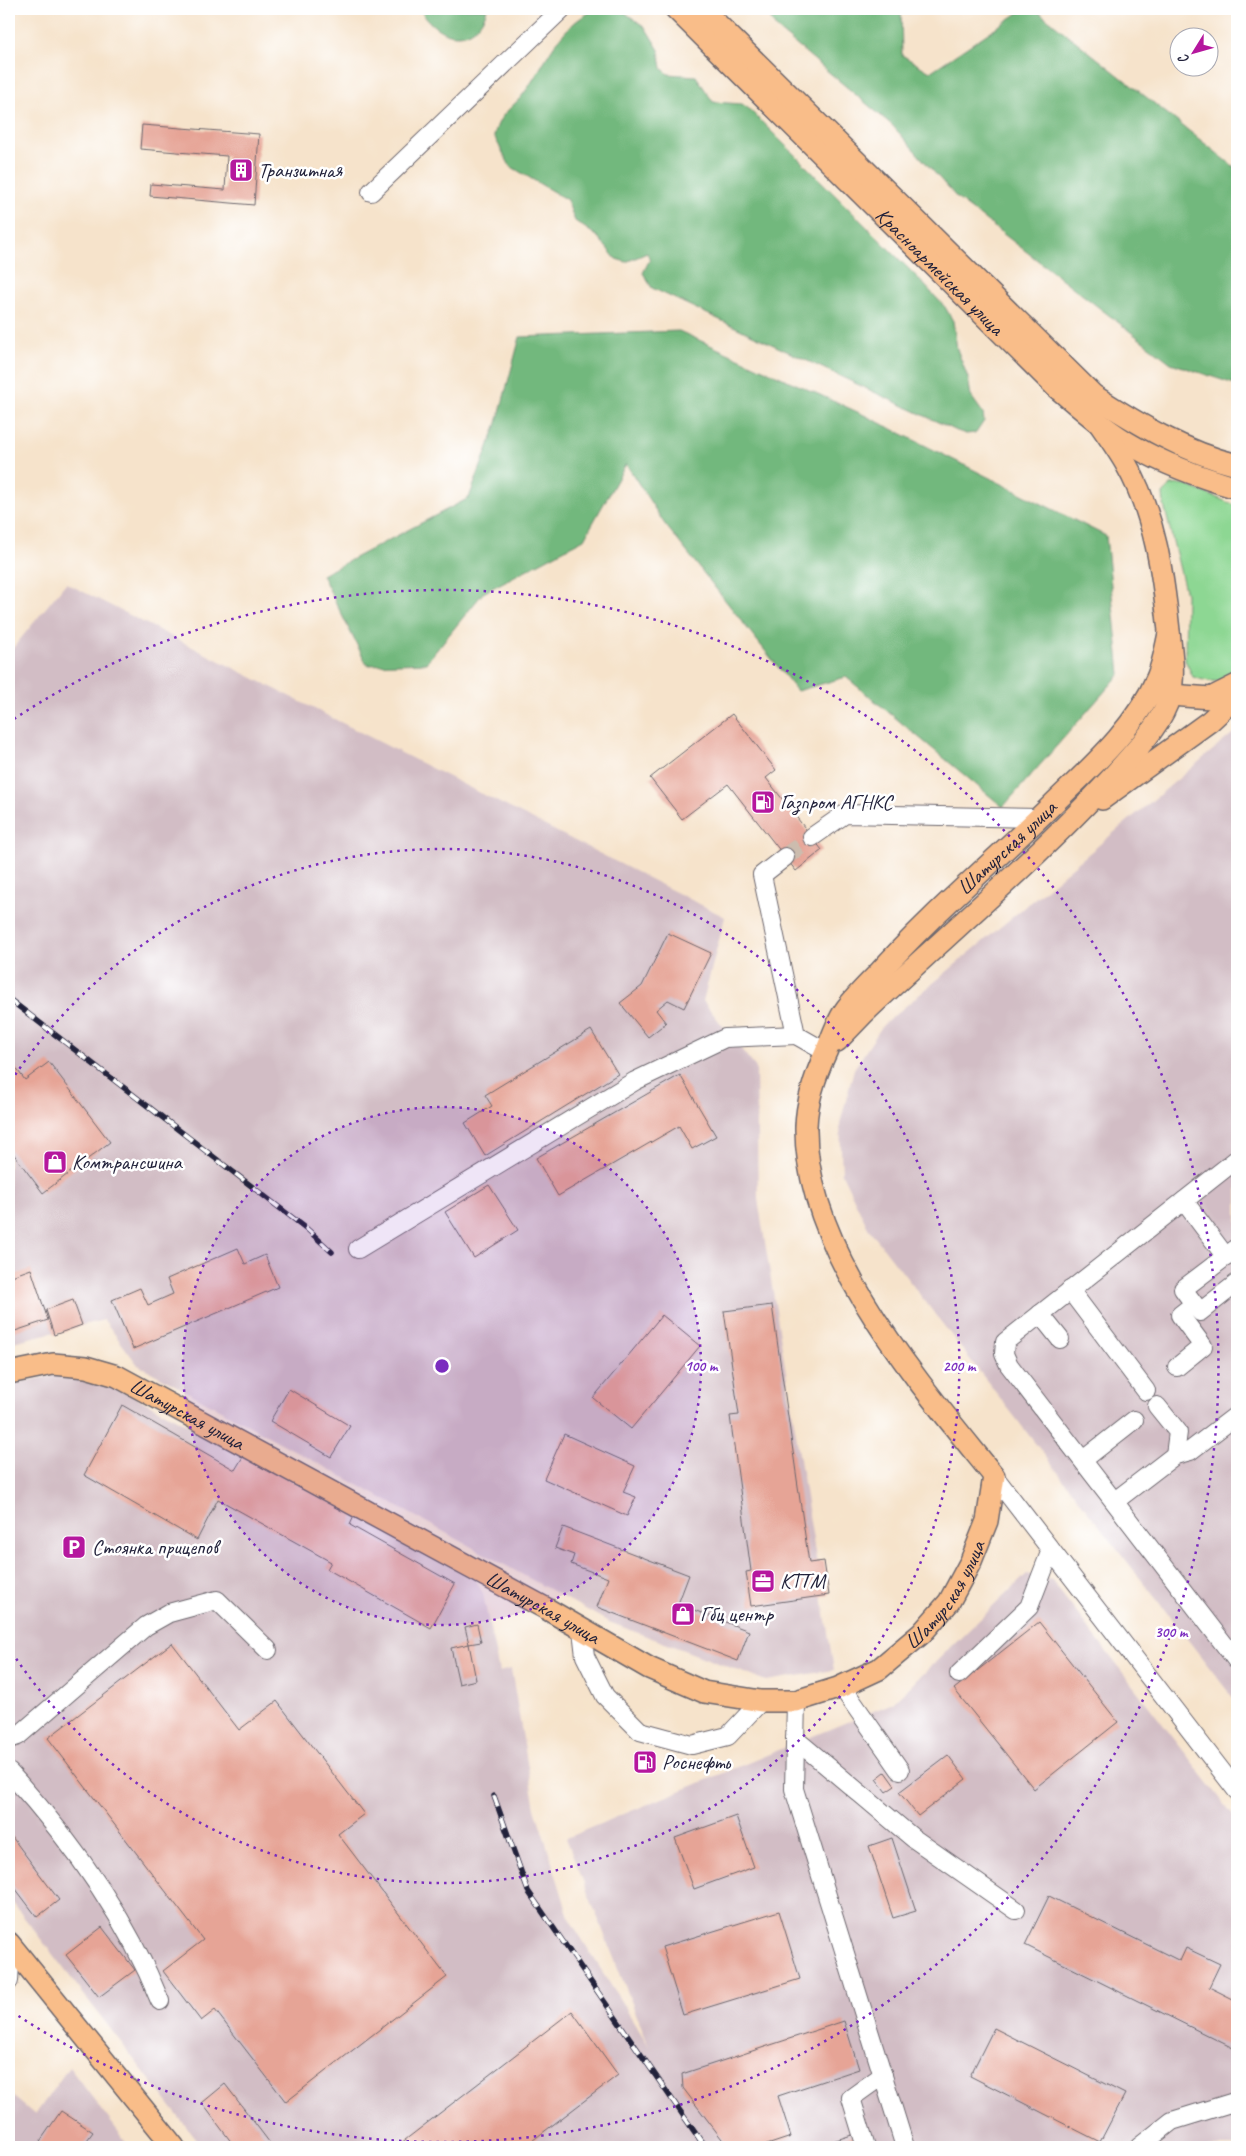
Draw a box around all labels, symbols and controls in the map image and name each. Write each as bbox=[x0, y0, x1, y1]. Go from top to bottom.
north arrow bbox=[1168, 28, 1218, 78]
text: С bbox=[1174, 50, 1193, 67]
building icon: Транзитная bbox=[228, 157, 254, 183]
place label: Транзитная bbox=[258, 157, 343, 183]
street label: Красноармейская улица bbox=[870, 202, 1010, 342]
fuel station icon: Газпром АГНКС bbox=[750, 789, 776, 815]
place label: Газпром АГНКС bbox=[780, 789, 894, 816]
street label: Шатурская улица bbox=[952, 794, 1063, 900]
shop icon: Комтрансшина bbox=[42, 1149, 68, 1175]
place label: Комтрансшина bbox=[72, 1149, 184, 1175]
centre of rings bbox=[433, 1357, 451, 1375]
text: 100 m bbox=[685, 1357, 719, 1376]
text: 200 m bbox=[943, 1357, 977, 1376]
street label: Шатурская улица bbox=[125, 1372, 251, 1456]
parking icon: Стоянка прицепов bbox=[61, 1534, 87, 1560]
place label: Стоянка прицепов bbox=[92, 1534, 222, 1560]
street label: Шатурская улица bbox=[899, 1535, 991, 1655]
street label: Шатурская улица bbox=[481, 1565, 606, 1651]
office icon: КТТМ bbox=[750, 1568, 776, 1594]
place label: КТТМ bbox=[780, 1568, 827, 1594]
shop icon: Гбц центр bbox=[670, 1601, 696, 1627]
place label: Гбц центр bbox=[700, 1601, 775, 1627]
text: 300 m bbox=[1155, 1623, 1189, 1642]
fuel station icon: Роснефть bbox=[632, 1749, 658, 1775]
place label: Роснефть bbox=[662, 1749, 731, 1775]

